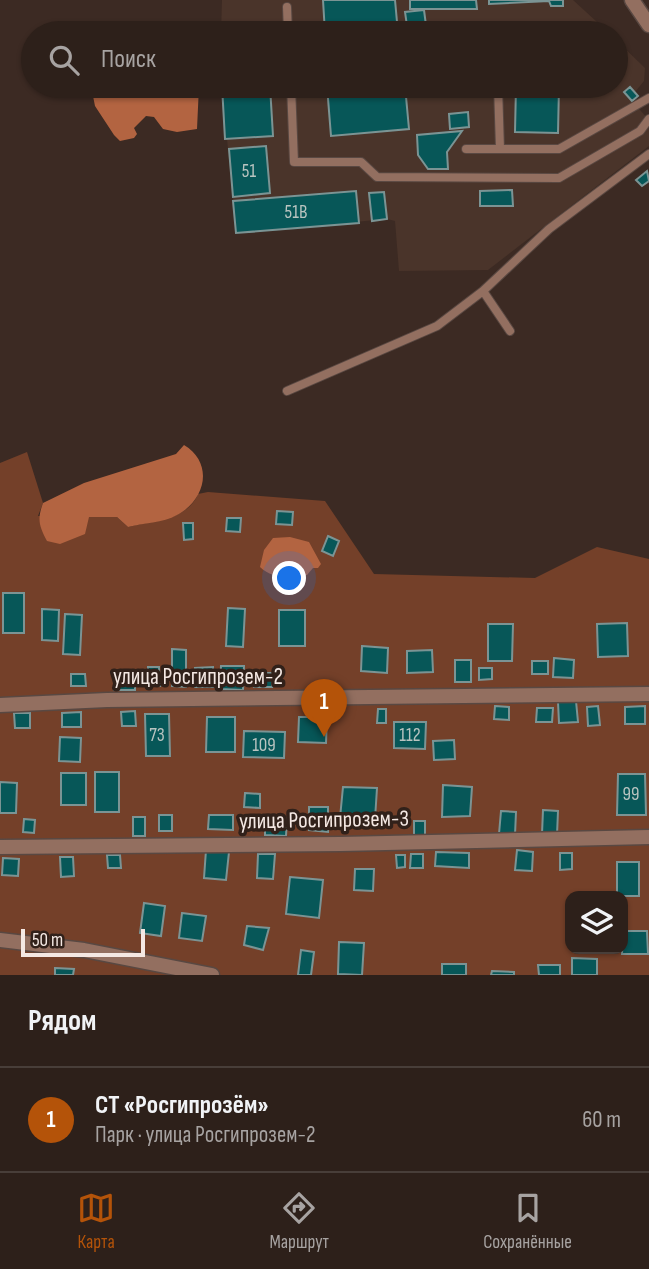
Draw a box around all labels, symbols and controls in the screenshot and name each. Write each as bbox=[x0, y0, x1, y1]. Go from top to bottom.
search box bbox=[21, 21, 628, 98]
icon: search bbox=[45, 41, 83, 79]
text: Поиск bbox=[101, 44, 156, 75]
house number: 51 bbox=[242, 160, 256, 183]
house number: 51В bbox=[285, 201, 307, 224]
your location bbox=[272, 561, 306, 595]
street label: улица Росгипрозем-2 bbox=[113, 663, 283, 691]
pin: 1 bbox=[301, 679, 347, 737]
house number: 73 bbox=[149, 724, 165, 747]
house number: 112 bbox=[399, 724, 421, 747]
house number: 109 bbox=[252, 734, 276, 757]
house number: 99 bbox=[623, 783, 639, 806]
street label: улица Росгипрозем-3 bbox=[239, 805, 409, 835]
map controls bbox=[565, 891, 628, 954]
button: layers bbox=[565, 891, 628, 954]
scale bar bbox=[21, 926, 145, 958]
text: 50 m bbox=[32, 929, 63, 952]
text: Рядом bbox=[28, 1003, 96, 1039]
text: СТ «Росгипрозём» bbox=[95, 1090, 269, 1121]
text: 1 bbox=[46, 1106, 56, 1134]
text: 60 m bbox=[582, 1106, 621, 1134]
text: Парк · улица Росгипрозем-2 bbox=[95, 1121, 315, 1149]
tab: Карта bbox=[77, 1189, 115, 1254]
tab: Маршрут bbox=[269, 1189, 329, 1254]
tab: Сохранённые bbox=[483, 1189, 572, 1254]

